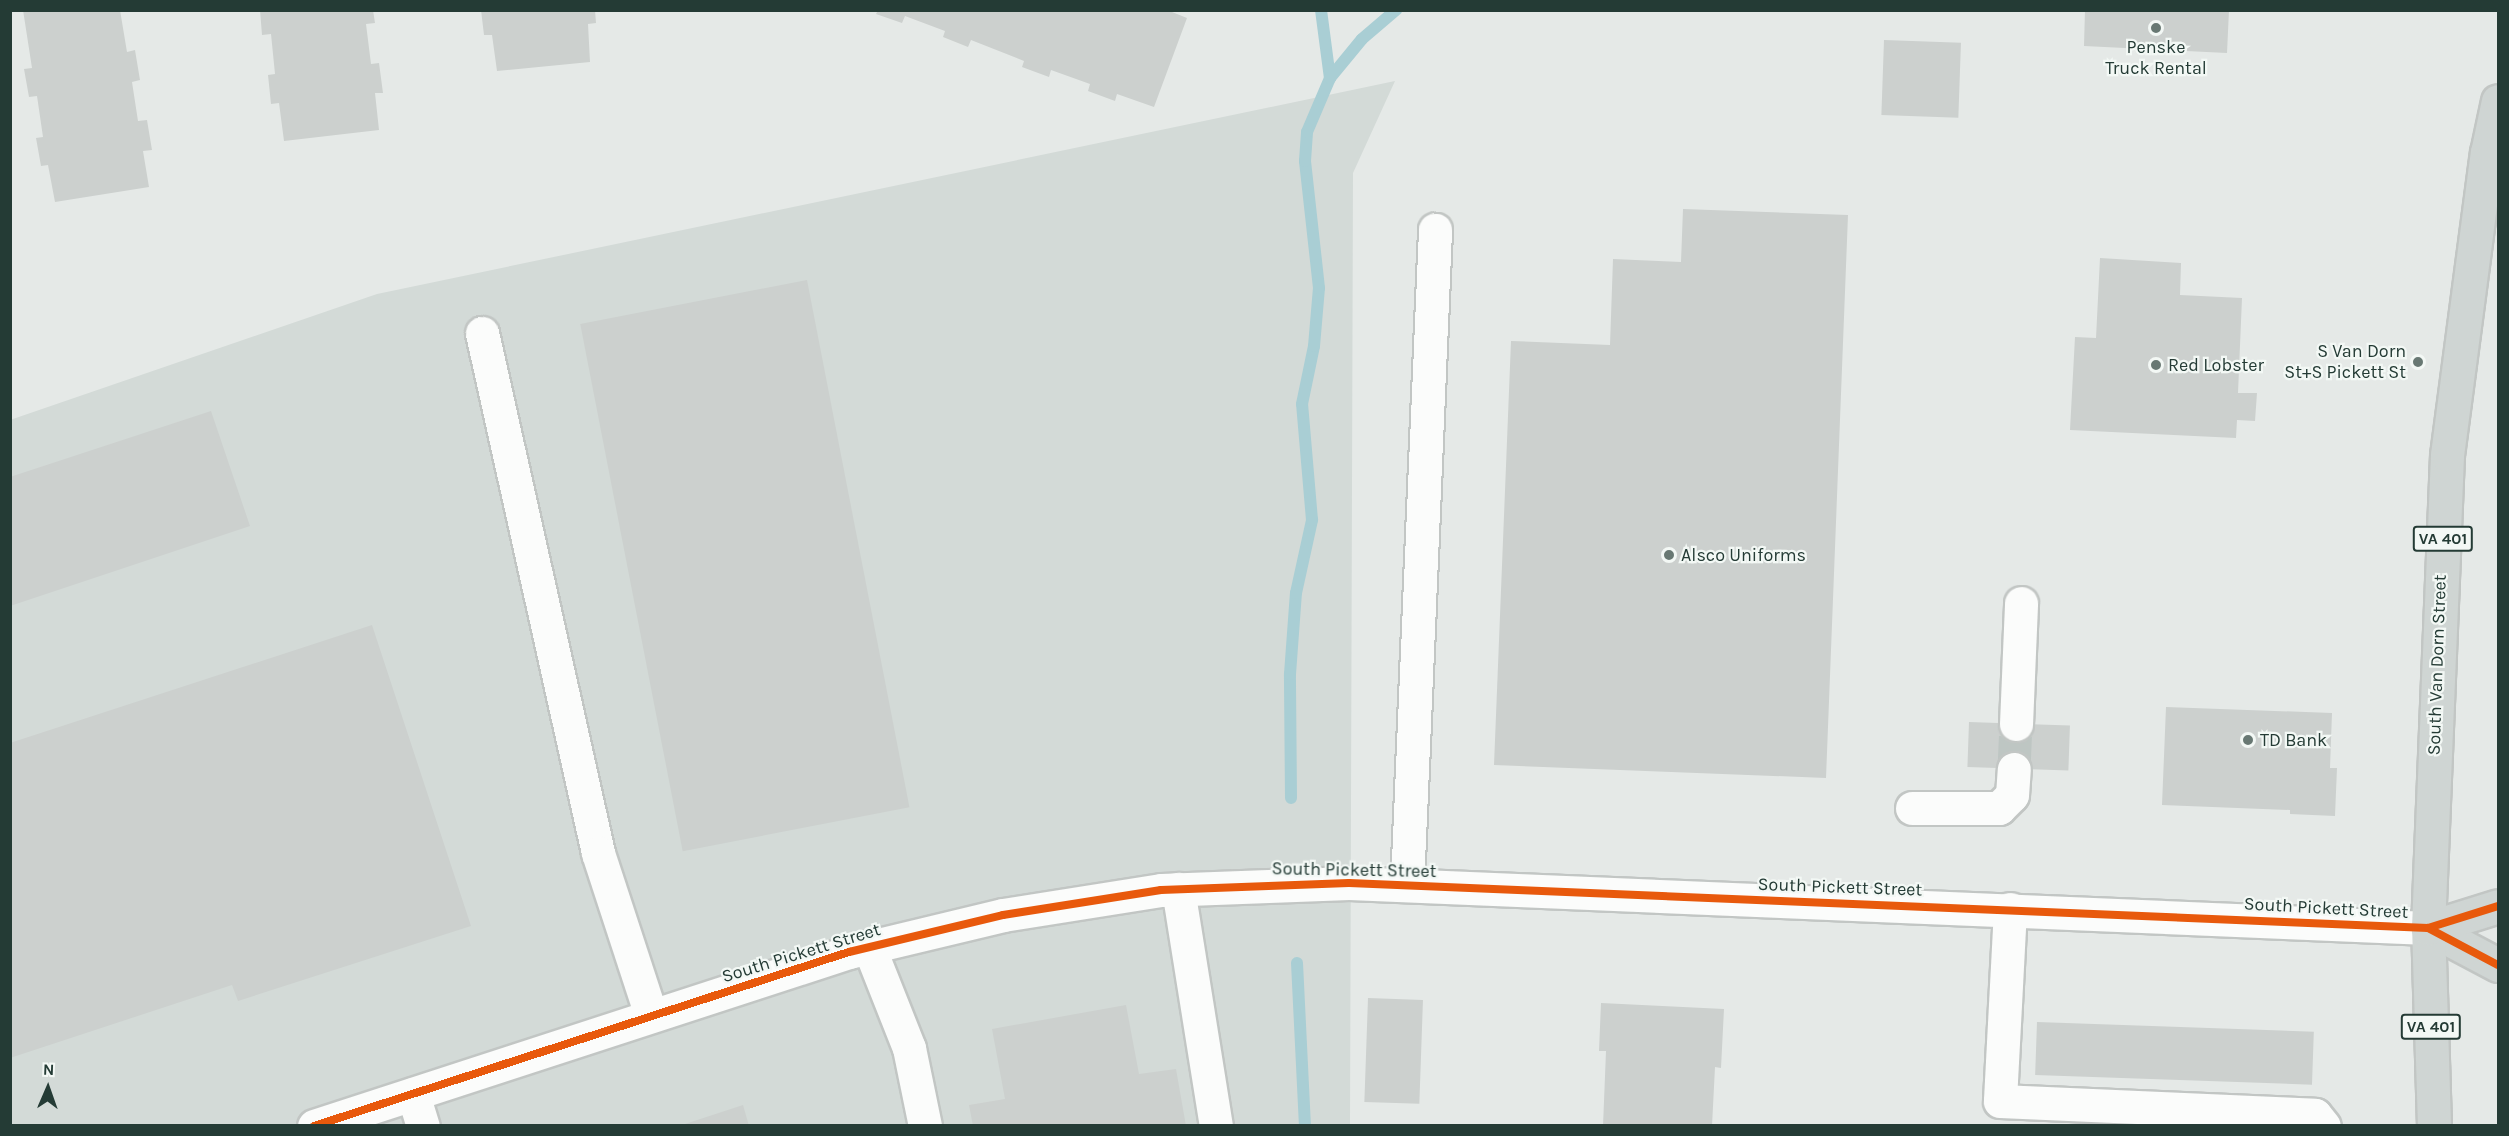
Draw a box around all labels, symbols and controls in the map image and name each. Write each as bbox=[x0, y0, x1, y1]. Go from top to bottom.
marker: Penske Truck Rental bbox=[2149, 21, 2163, 35]
place label: Penske Truck Rental bbox=[2105, 37, 2207, 80]
place label: S Van Dorn St+S Pickett St bbox=[2284, 341, 2406, 384]
place label: Red Lobster bbox=[2168, 354, 2264, 376]
marker: S Van Dorn St+S Pickett St bbox=[2411, 355, 2425, 369]
marker: Red Lobster bbox=[2149, 358, 2163, 372]
road number: VA 401 bbox=[2412, 526, 2474, 552]
place label: Alsco Uniforms bbox=[1681, 544, 1806, 566]
marker: Alsco Uniforms bbox=[1662, 548, 1676, 562]
street label: South Van Dorn Street bbox=[2423, 574, 2451, 756]
place label: TD Bank bbox=[2260, 729, 2327, 751]
marker: TD Bank bbox=[2241, 733, 2255, 747]
street label: South Pickett Street bbox=[1271, 858, 1437, 882]
street label: South Pickett Street bbox=[1757, 873, 1923, 901]
street label: South Pickett Street bbox=[2243, 893, 2409, 923]
street label: South Pickett Street bbox=[719, 919, 883, 987]
road number: VA 401 bbox=[2400, 1014, 2462, 1040]
north arrow bbox=[18, 1058, 78, 1118]
text: N bbox=[43, 1060, 55, 1079]

